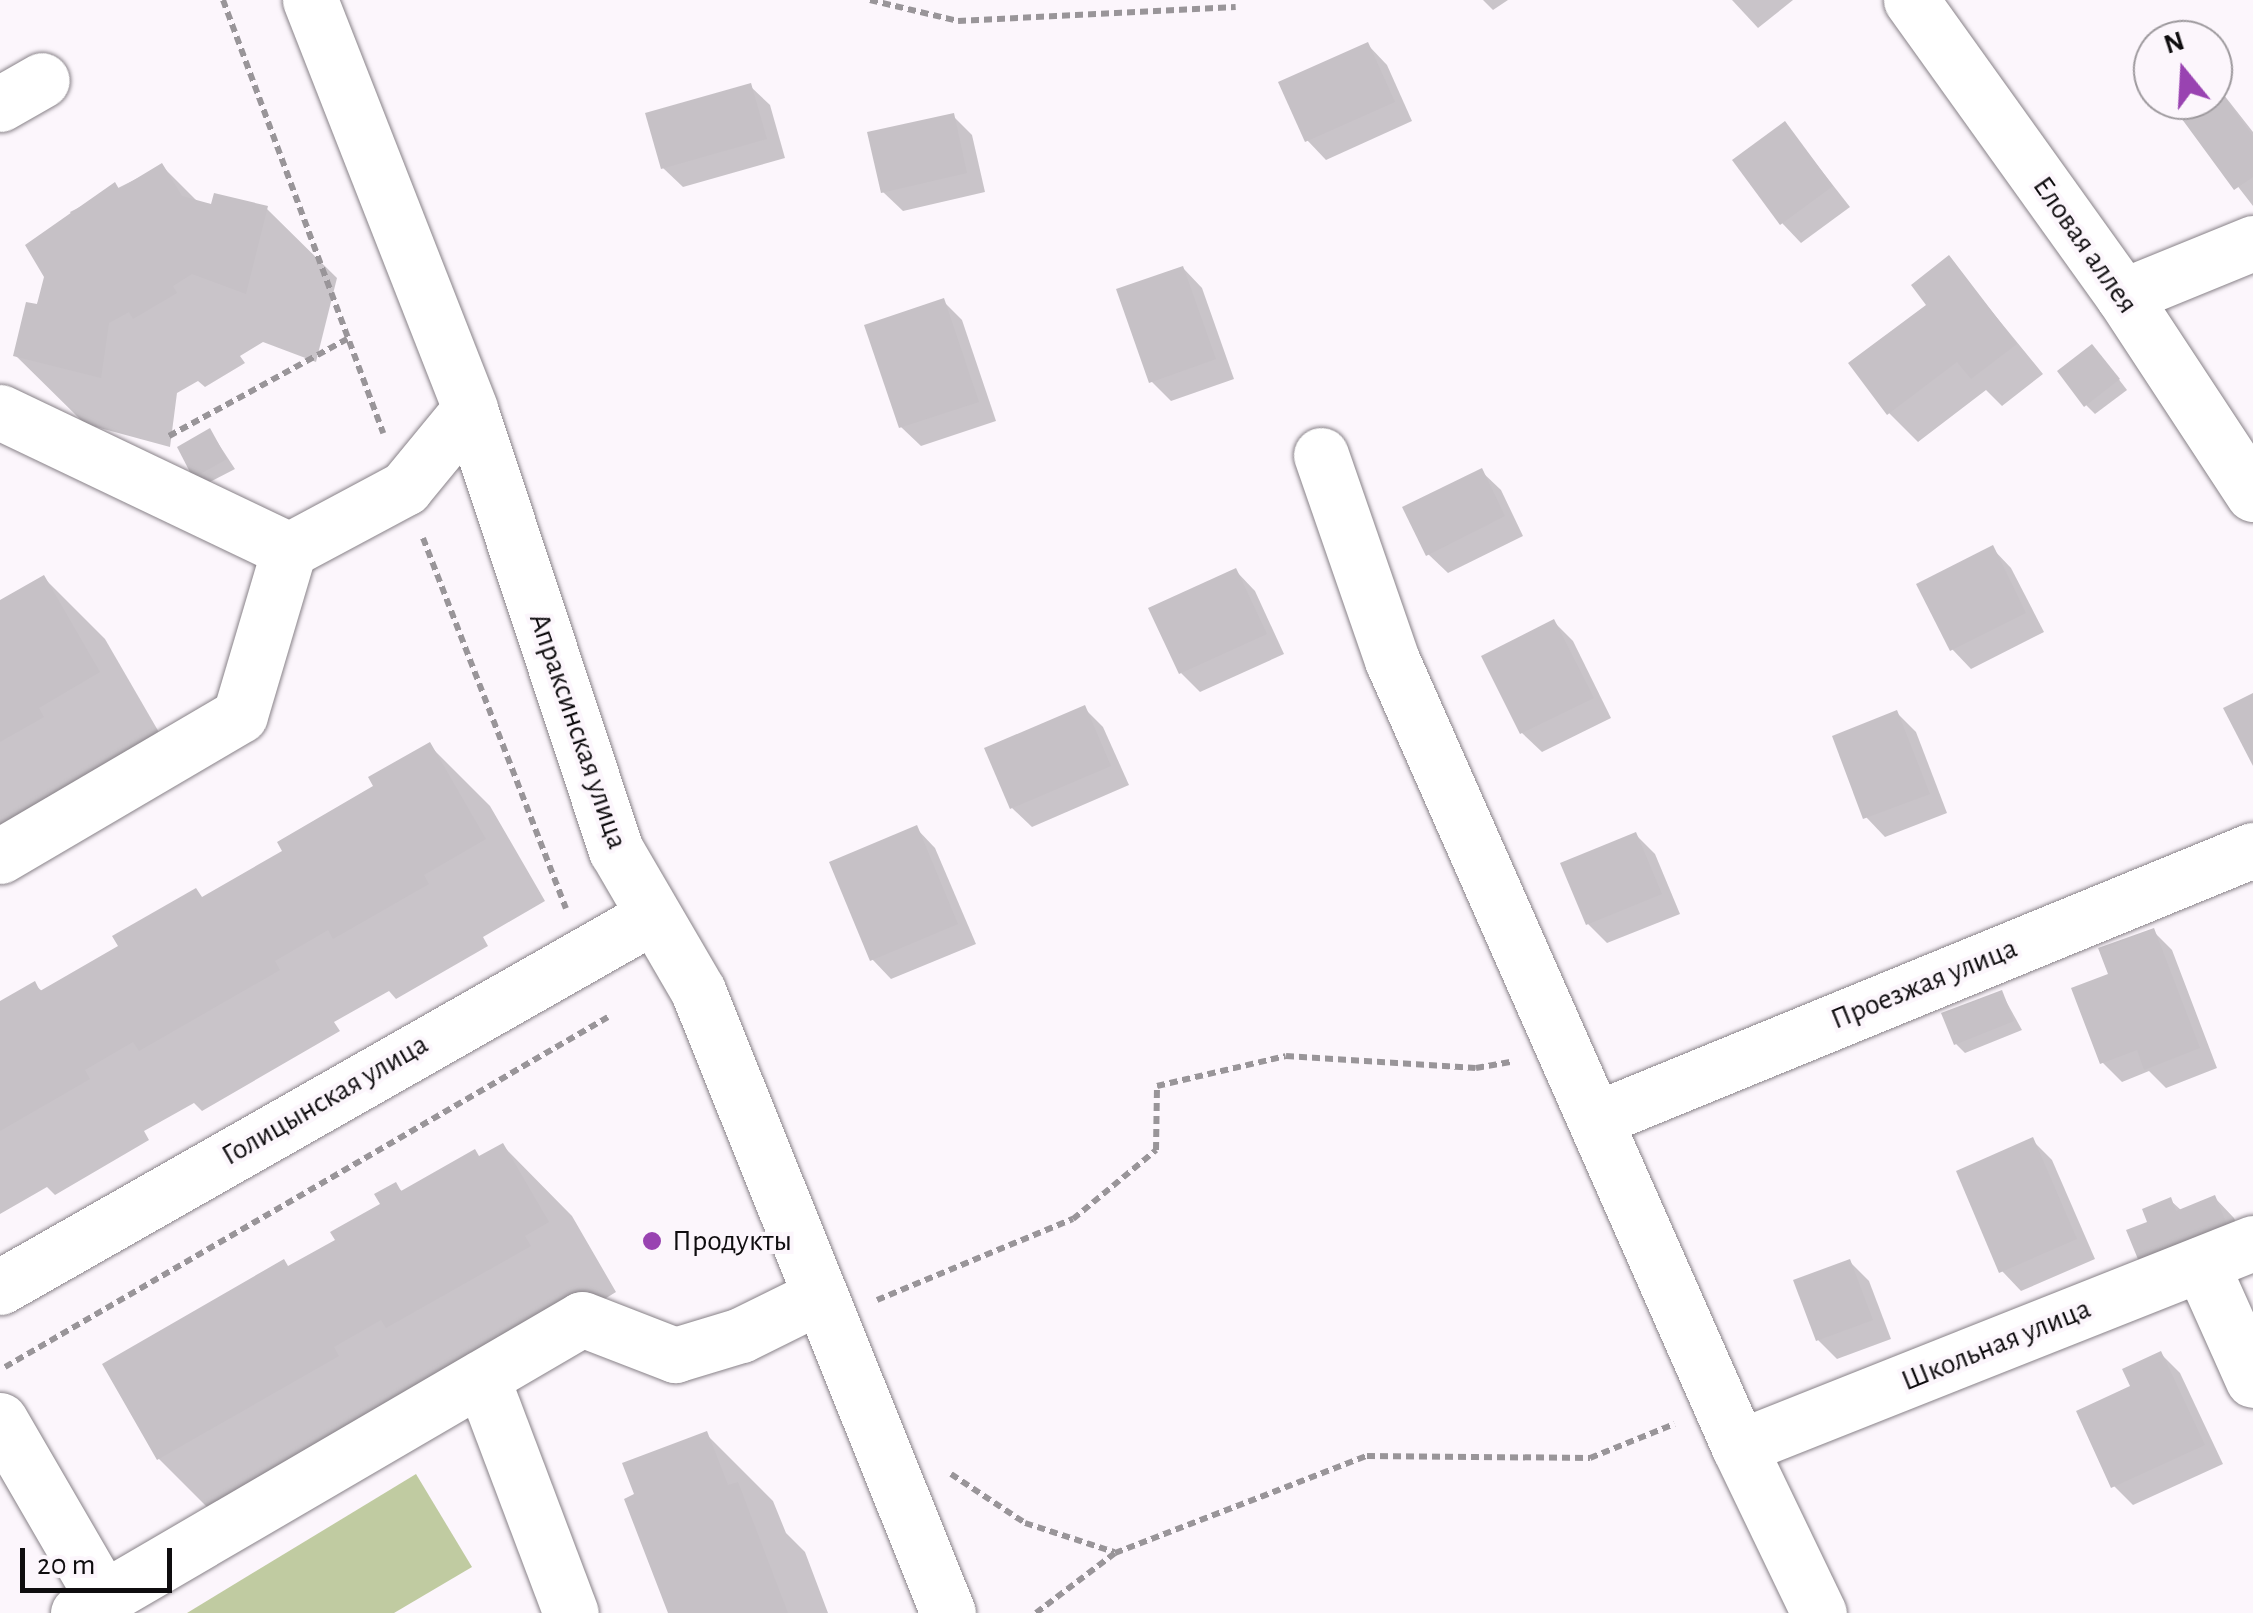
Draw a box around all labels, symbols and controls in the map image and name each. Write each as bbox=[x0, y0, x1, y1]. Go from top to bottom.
north arrow bbox=[2133, 20, 2233, 120]
text: N bbox=[2161, 27, 2188, 60]
street label: Еловая аллея bbox=[2025, 169, 2145, 321]
street label: Апраксинская улица bbox=[521, 608, 635, 854]
street label: Проезжая улица bbox=[1826, 930, 2022, 1038]
street label: Голицынская улица bbox=[215, 1026, 435, 1174]
place label: Продукты bbox=[672, 1223, 792, 1259]
marker: Продукты bbox=[641, 1230, 663, 1252]
street label: Школьная улица bbox=[1896, 1291, 2096, 1399]
scale bar bbox=[25, 1528, 178, 1590]
text: 20 m bbox=[37, 1550, 95, 1580]

